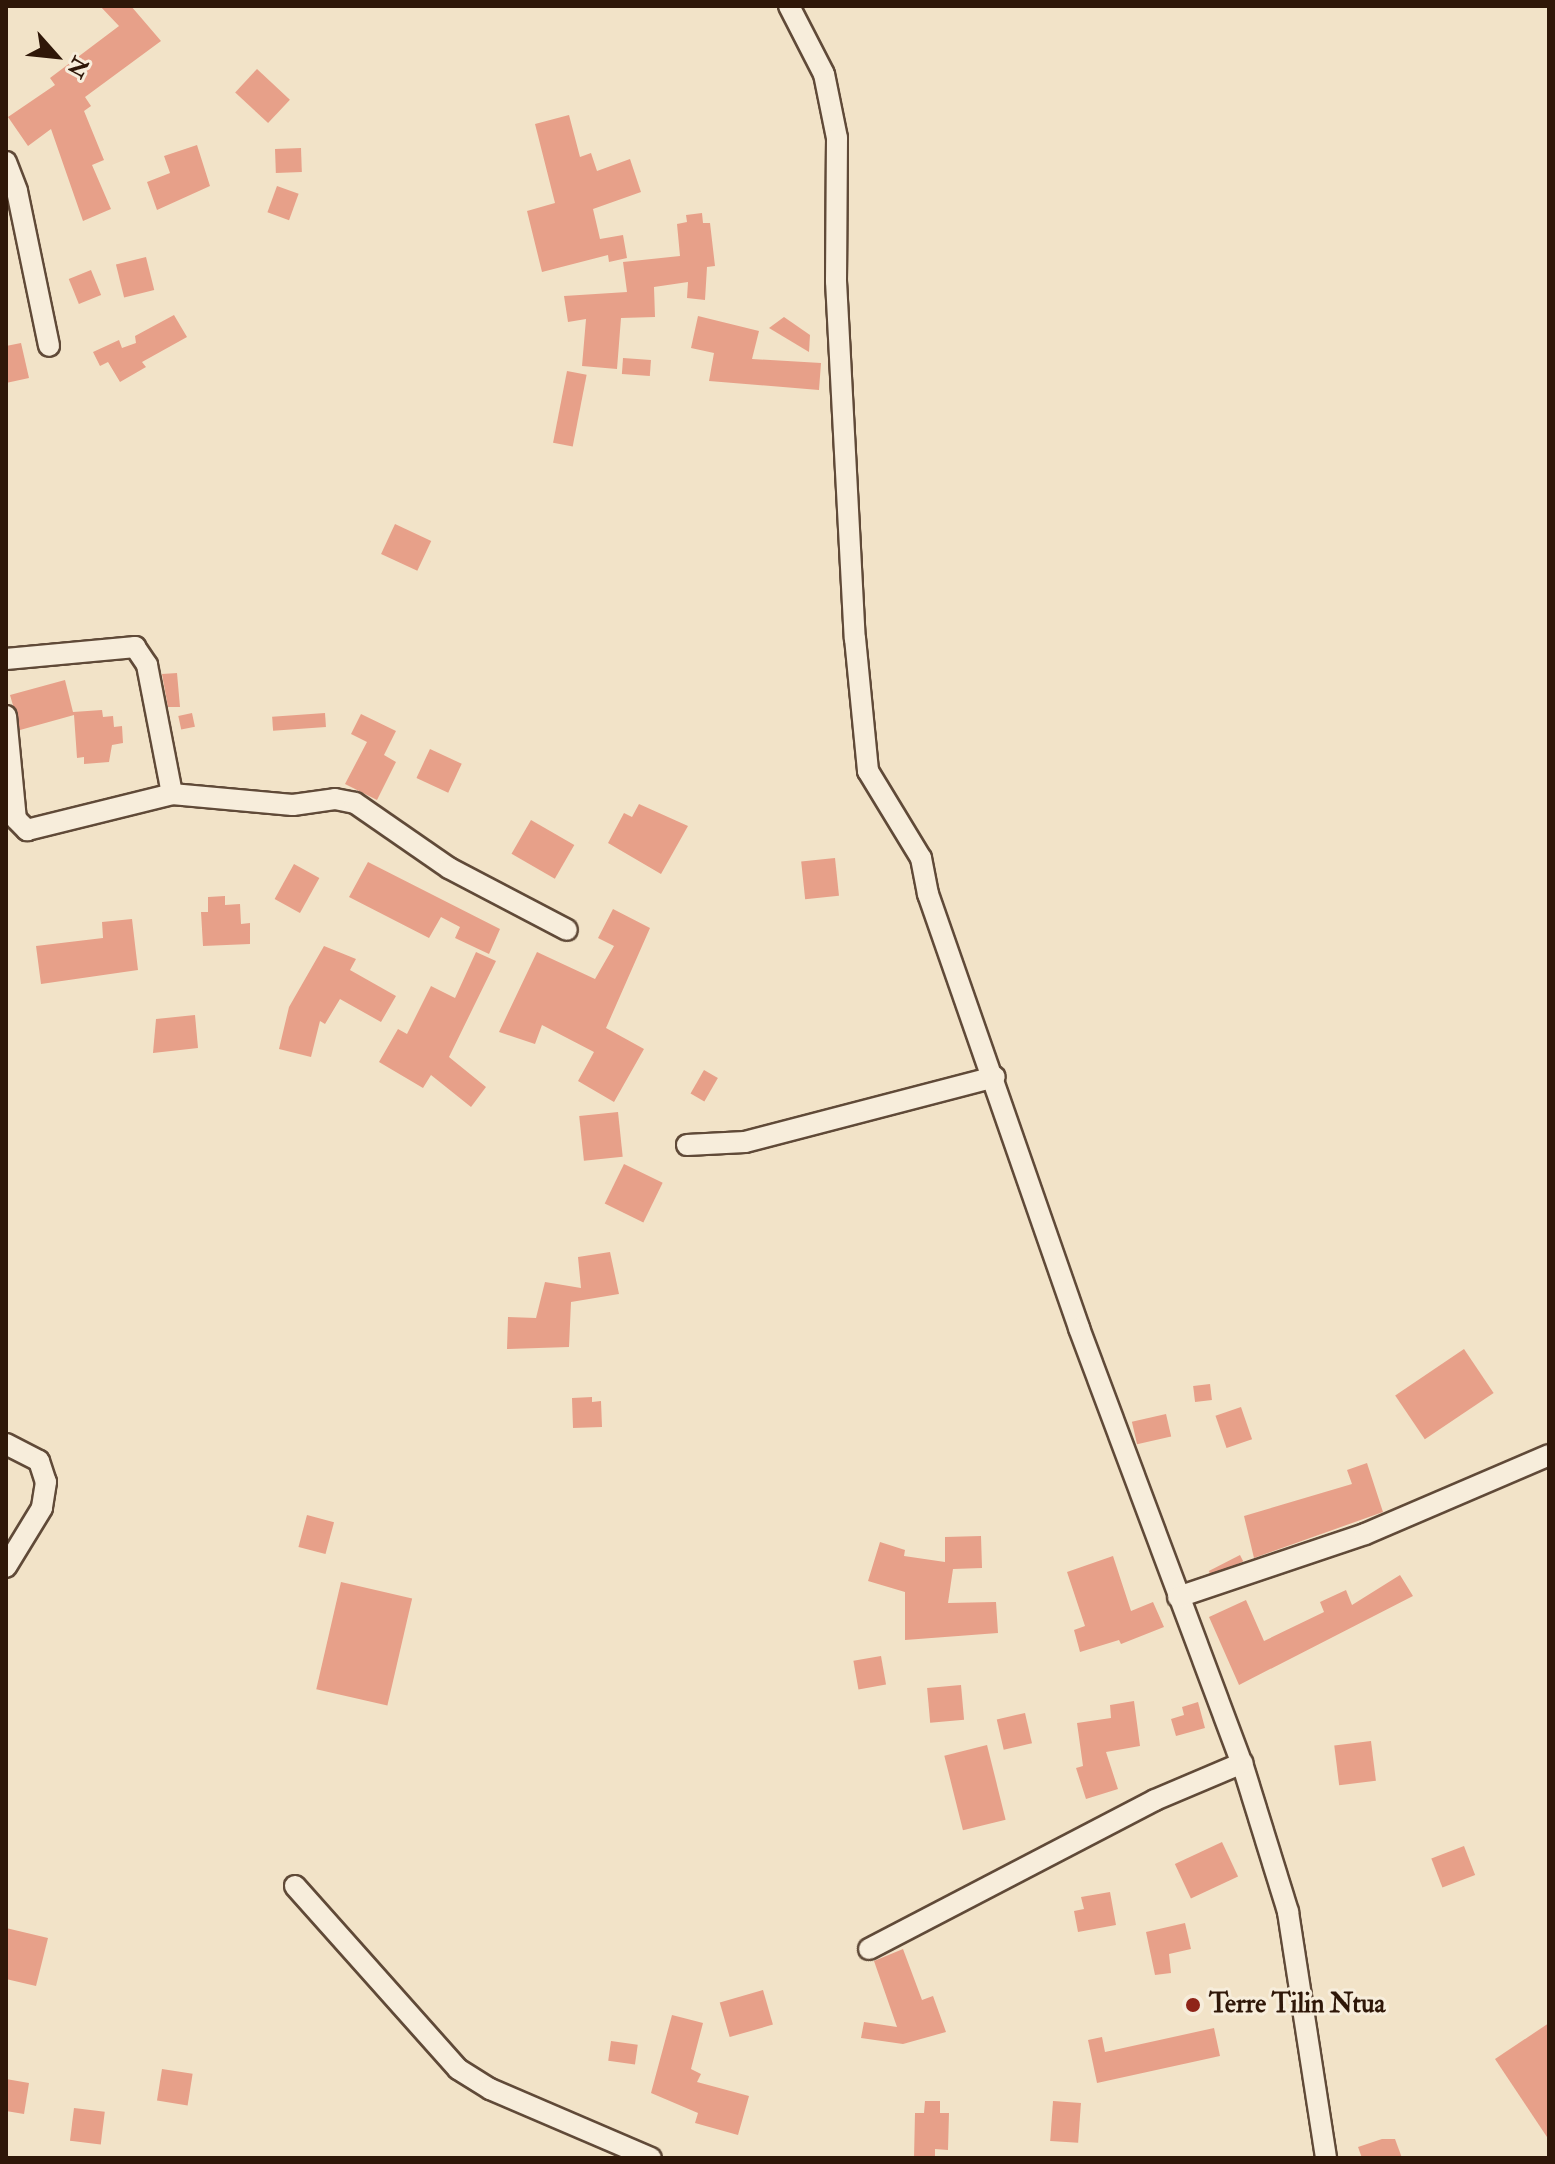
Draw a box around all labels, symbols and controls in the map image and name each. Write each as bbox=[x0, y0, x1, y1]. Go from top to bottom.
north arrow bbox=[16, 16, 96, 96]
text: N bbox=[60, 52, 94, 82]
place label: Terre Tilin Ntua bbox=[1209, 1989, 1385, 2021]
marker: Terre Tilin Ntua bbox=[1184, 1996, 1202, 2014]

